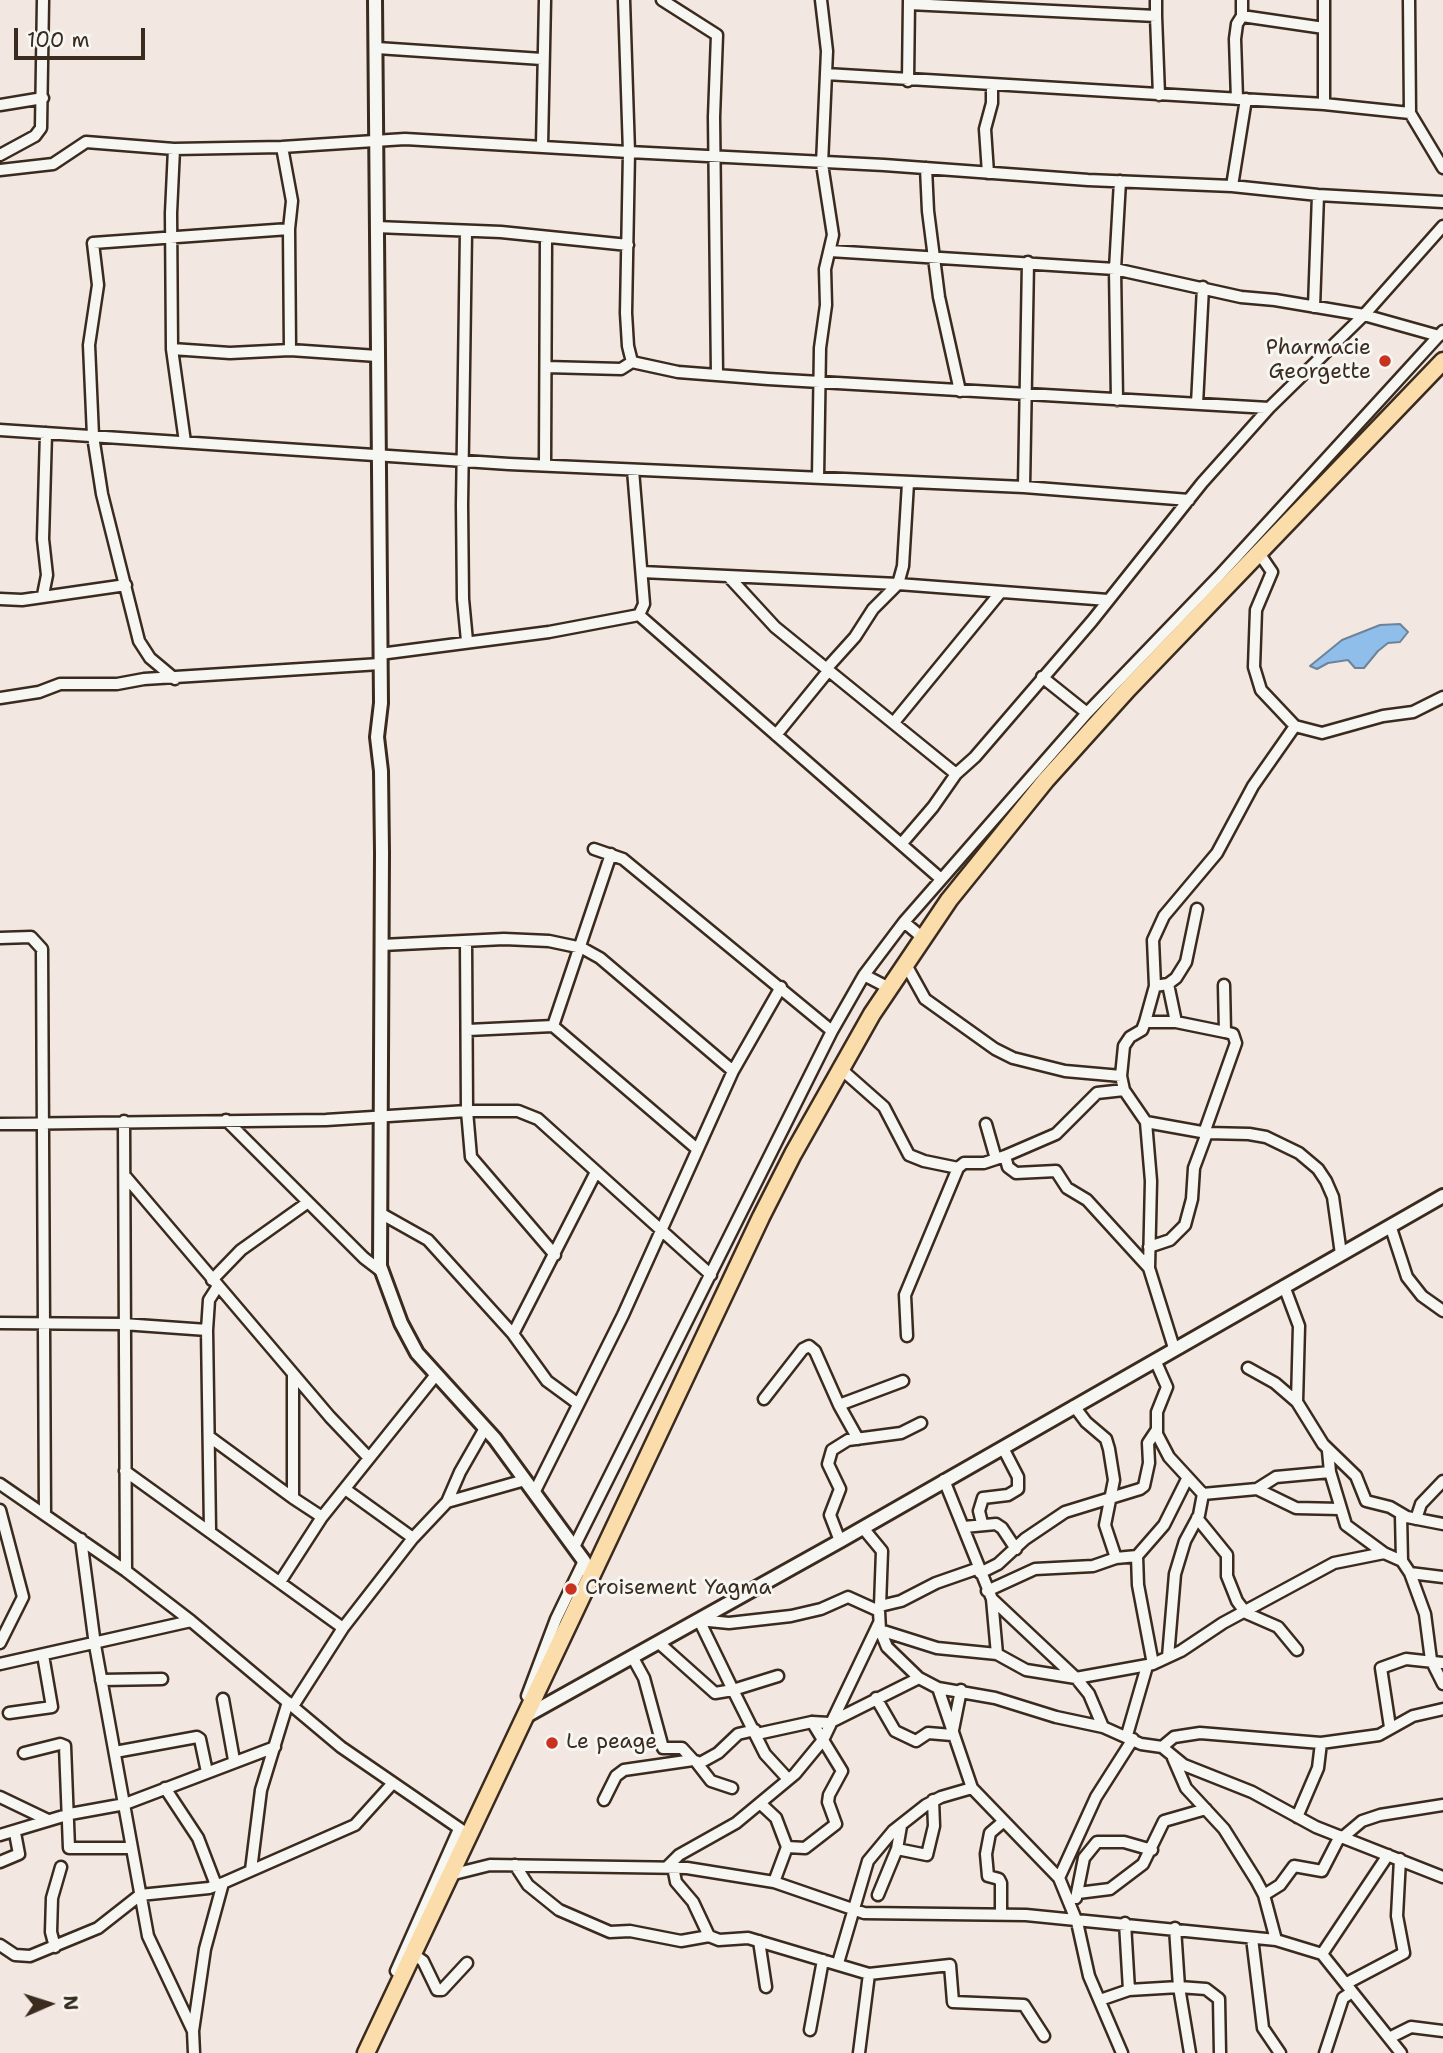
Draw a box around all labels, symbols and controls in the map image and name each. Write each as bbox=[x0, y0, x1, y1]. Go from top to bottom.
scale bar bbox=[18, 14, 149, 58]
text: 100 m bbox=[27, 26, 90, 54]
place label: Pharmacie Georgette bbox=[1266, 336, 1371, 386]
marker: Pharmacie Georgette bbox=[1377, 353, 1393, 369]
place label: Croisement Yagma bbox=[585, 1576, 771, 1602]
marker: Croisement Yagma bbox=[563, 1581, 579, 1597]
place label: Le peage bbox=[566, 1730, 657, 1756]
marker: Le peage bbox=[544, 1735, 560, 1751]
north arrow bbox=[14, 1969, 84, 2039]
text: N bbox=[58, 1995, 83, 2011]

